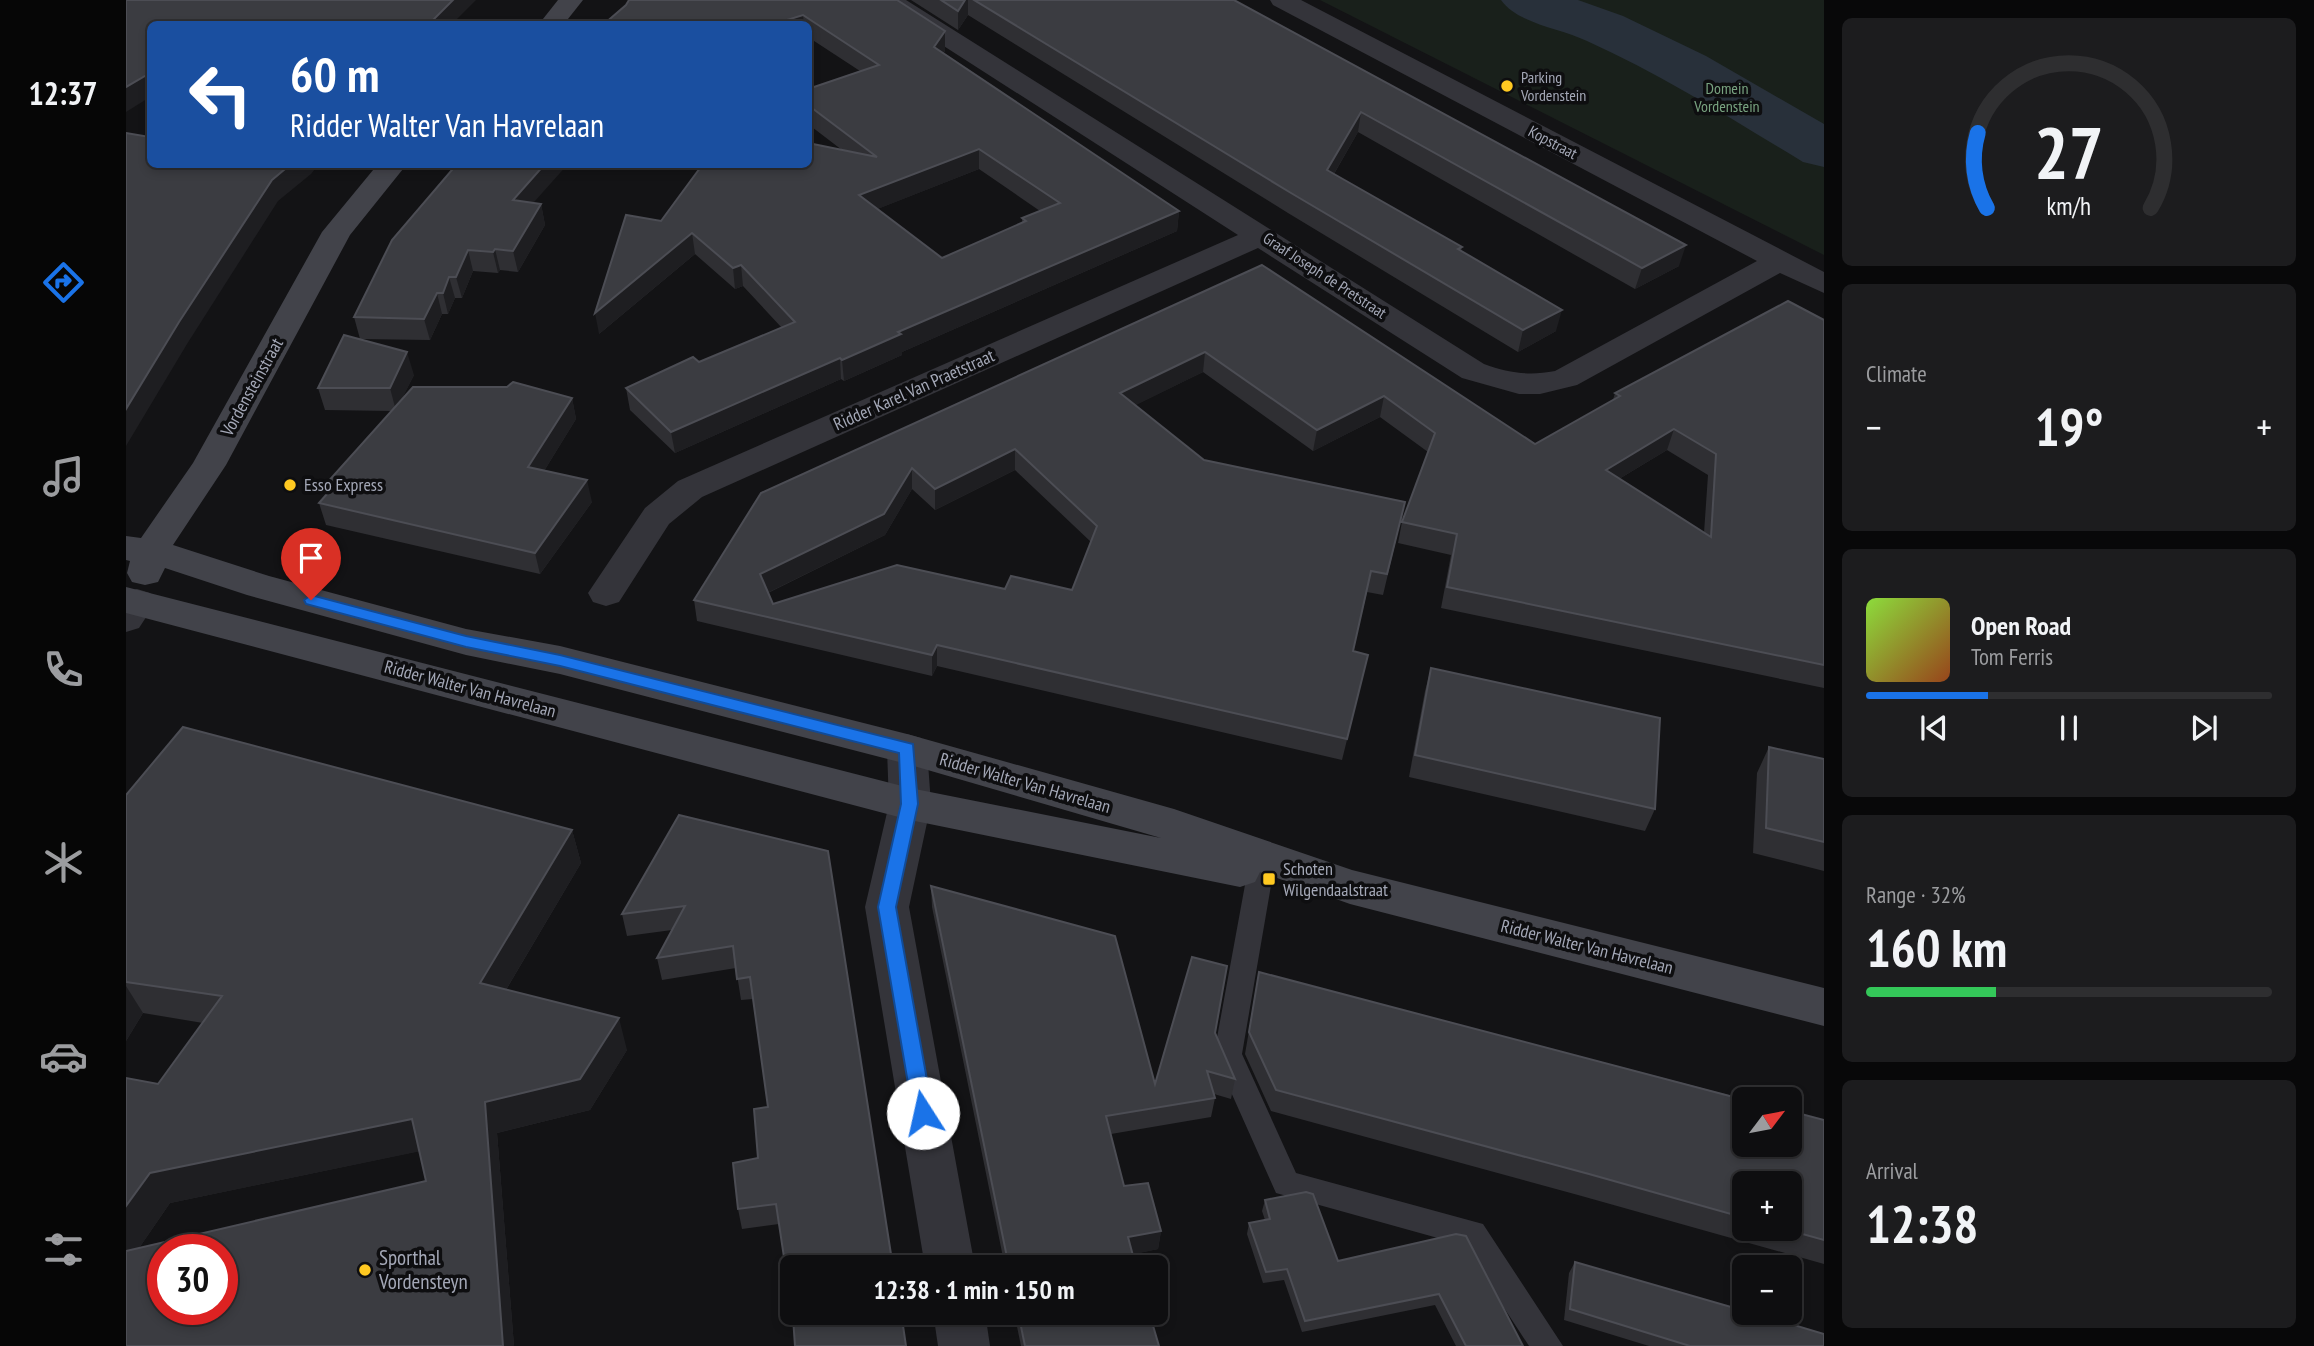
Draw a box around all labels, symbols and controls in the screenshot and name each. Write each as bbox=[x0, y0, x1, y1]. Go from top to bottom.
text: 60 m bbox=[290, 42, 379, 106]
icon: left bbox=[175, 49, 266, 140]
place label: Parking Vordenstein bbox=[1520, 67, 1586, 105]
text: 12:37 bbox=[28, 72, 98, 114]
marker: Parking Vordenstein bbox=[1499, 78, 1515, 94]
park label: Domein Vordenstein bbox=[1693, 78, 1760, 116]
text: Ridder Walter Van Havrelaan bbox=[290, 104, 604, 146]
text: 27 bbox=[2034, 104, 2104, 198]
street label: Kopstraat bbox=[1525, 121, 1581, 163]
text: km/h bbox=[2047, 190, 2091, 222]
street label: Graaf Joseph de Pretstraat bbox=[1259, 228, 1391, 323]
icon: directions bbox=[39, 258, 88, 307]
street label: Vordensteinstraat bbox=[215, 334, 288, 441]
street label: Ridder Karel Van Praetstraat bbox=[830, 344, 998, 435]
text: Climate bbox=[1866, 359, 1927, 388]
text: 19° bbox=[2035, 393, 2103, 460]
text: − bbox=[1866, 402, 1882, 451]
text: + bbox=[2256, 402, 2272, 451]
icon: music bbox=[39, 452, 88, 501]
place label: Esso Express bbox=[304, 473, 383, 496]
marker: Esso Express bbox=[282, 477, 298, 493]
pin bbox=[281, 528, 341, 600]
icon: arrive bbox=[292, 539, 330, 577]
text: Open Road bbox=[1971, 609, 2071, 642]
text: Tom Ferris bbox=[1971, 642, 2053, 671]
icon: phone bbox=[39, 645, 88, 694]
street label: Ridder Walter Van Havrelaan bbox=[382, 655, 558, 722]
icon: previous bbox=[1915, 709, 1953, 747]
icon: pause bbox=[2050, 709, 2088, 747]
icon: next bbox=[2185, 709, 2223, 747]
street label: Ridder Walter Van Havrelaan bbox=[937, 747, 1113, 818]
icon: climate bbox=[39, 838, 88, 887]
place label: Schoten Wilgendaalstraat bbox=[1283, 857, 1388, 901]
marker: Schoten Wilgendaalstraat bbox=[1261, 871, 1277, 887]
text: Range · 32% bbox=[1866, 880, 1966, 909]
street label: Ridder Walter Van Havrelaan bbox=[1499, 914, 1676, 979]
text: 160 km bbox=[1866, 914, 2007, 981]
icon: car bbox=[39, 1032, 88, 1081]
position arrow bbox=[886, 1076, 960, 1150]
north arrow bbox=[1732, 1087, 1802, 1157]
map controls bbox=[1732, 1087, 1802, 1325]
text: Arrival bbox=[1866, 1156, 1918, 1185]
button: + bbox=[1732, 1171, 1802, 1241]
text: 12:38 bbox=[1866, 1190, 1978, 1257]
icon: filters bbox=[39, 1225, 88, 1274]
speed limit sign: 30 bbox=[147, 1234, 238, 1325]
place label: Sporthal Vordensteyn bbox=[378, 1244, 468, 1295]
button: − bbox=[1732, 1255, 1802, 1325]
marker: Sporthal Vordensteyn bbox=[357, 1262, 373, 1278]
text: 12:38 · 1 min · 150 m bbox=[874, 1273, 1074, 1306]

